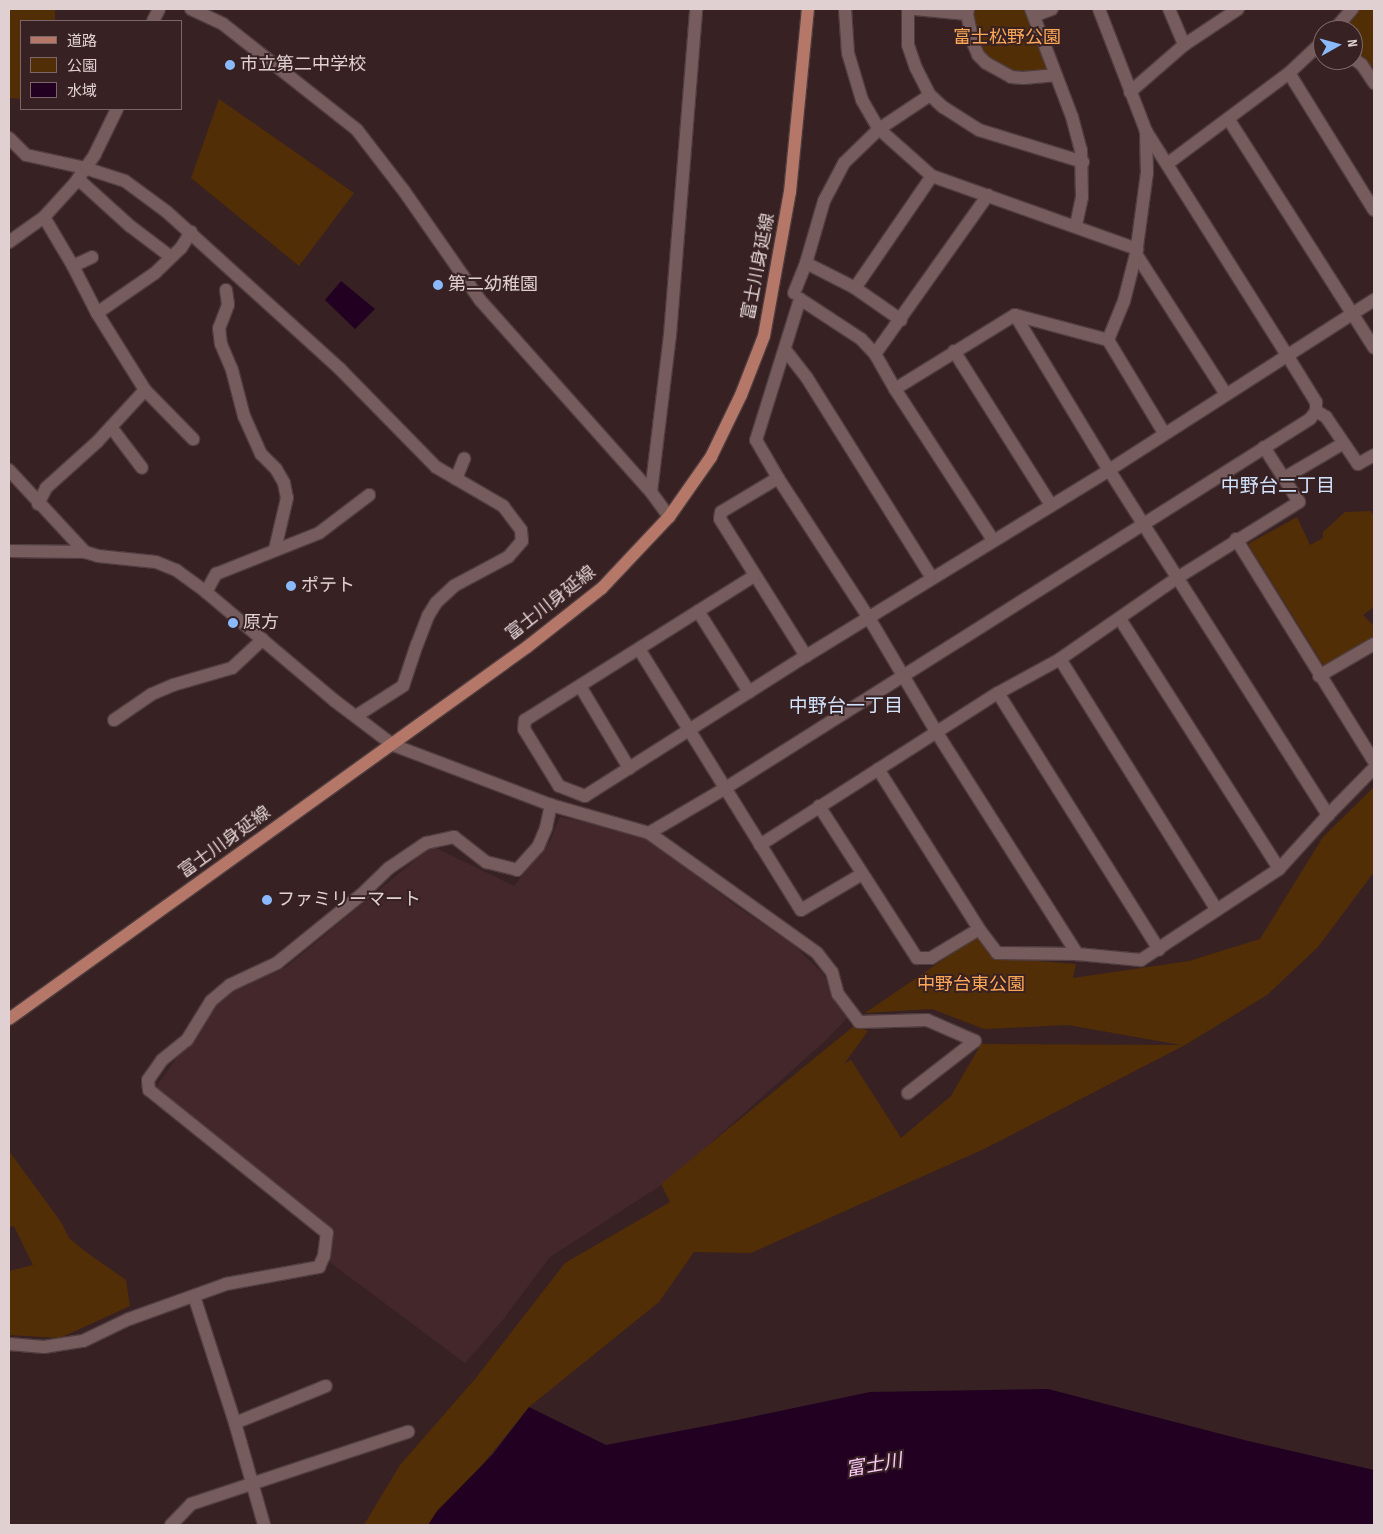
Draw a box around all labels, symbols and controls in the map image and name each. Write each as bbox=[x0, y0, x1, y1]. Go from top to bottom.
legend bbox=[20, 20, 182, 110]
north arrow bbox=[1313, 20, 1363, 70]
park label: 富士松野公園 bbox=[953, 27, 1061, 49]
text: 道路 bbox=[67, 32, 97, 51]
text: N bbox=[1343, 38, 1361, 48]
place label: 市立第二中学校 bbox=[240, 54, 366, 76]
text: 公園 bbox=[67, 57, 97, 76]
marker: 市立第二中学校 bbox=[224, 59, 236, 71]
text: 水域 bbox=[67, 82, 97, 101]
street label: 富士川身延線 bbox=[738, 212, 780, 322]
place label: 第二幼稚園 bbox=[448, 274, 538, 296]
marker: 第二幼稚園 bbox=[432, 279, 444, 291]
district label: 中野台二丁目 bbox=[1221, 476, 1335, 498]
street label: 富士川身延線 bbox=[502, 562, 600, 646]
place label: ポテト bbox=[301, 575, 355, 597]
marker: ポテト bbox=[285, 580, 297, 592]
place label: 原方 bbox=[243, 612, 279, 634]
marker: 原方 bbox=[227, 617, 239, 629]
district label: 中野台一丁目 bbox=[789, 696, 903, 718]
street label: 富士川身延線 bbox=[175, 803, 275, 883]
place label: ファミリーマート bbox=[277, 889, 421, 911]
marker: ファミリーマート bbox=[261, 894, 273, 906]
park label: 中野台東公園 bbox=[917, 974, 1025, 996]
water label: 富士川 bbox=[844, 1450, 904, 1482]

